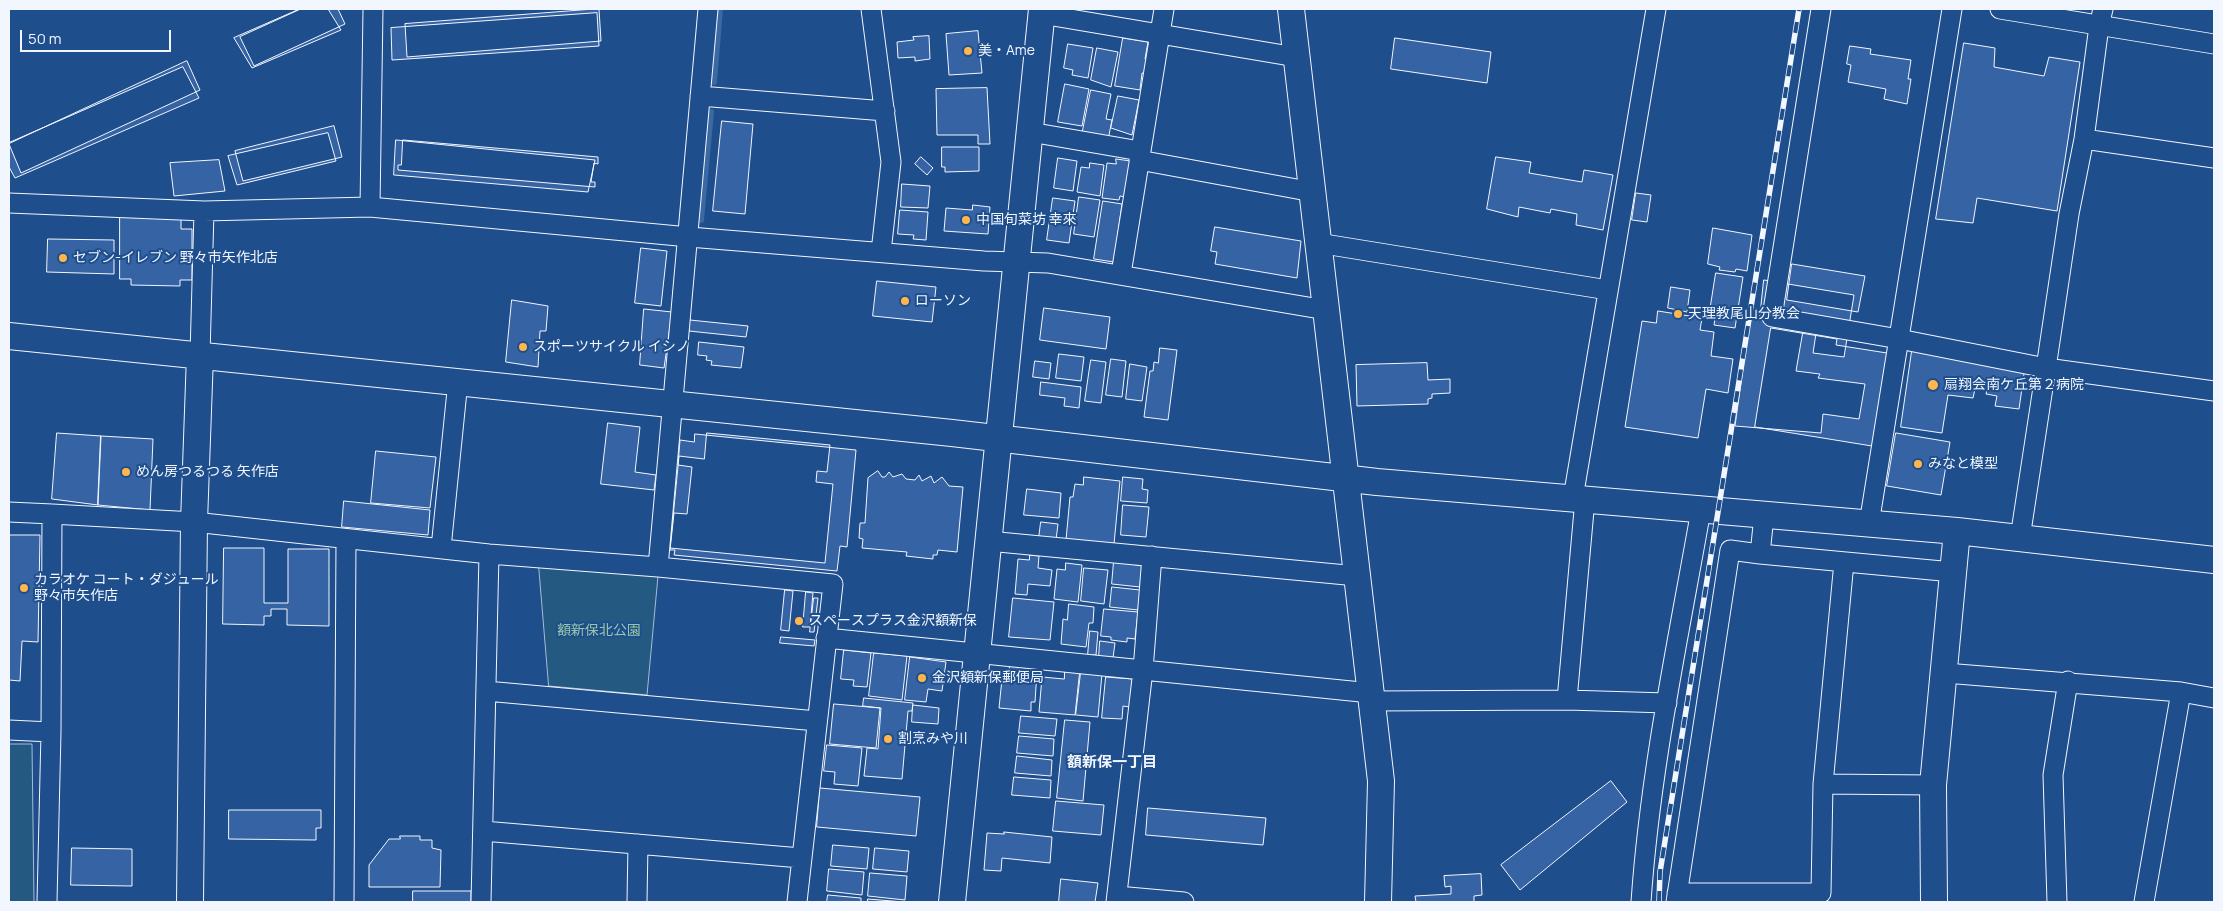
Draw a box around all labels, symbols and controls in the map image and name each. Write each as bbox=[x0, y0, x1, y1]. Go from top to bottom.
scale bar bbox=[22, 20, 174, 52]
text: 50 m bbox=[28, 28, 62, 49]
place label: 美・Ame bbox=[978, 43, 1035, 59]
marker: 美・Ame bbox=[962, 45, 974, 57]
place label: 中国旬菜坊 幸來 bbox=[976, 212, 1077, 228]
marker: 中国旬菜坊 幸來 bbox=[960, 214, 972, 226]
place label: セブン-イレブン 野々市矢作北店 bbox=[73, 250, 278, 266]
marker: セブン-イレブン 野々市矢作北店 bbox=[57, 252, 69, 264]
place label: ローソン bbox=[915, 293, 971, 309]
marker: ローソン bbox=[899, 295, 911, 307]
place label: 天理教尾山分教会 bbox=[1688, 306, 1800, 322]
marker: 天理教尾山分教会 bbox=[1672, 308, 1684, 320]
place label: スポーツサイクル イシノ bbox=[533, 339, 690, 355]
marker: スポーツサイクル イシノ bbox=[517, 341, 529, 353]
place label: 扇翔会南ケ丘第２病院 bbox=[1944, 377, 2084, 393]
marker: 扇翔会南ケ丘第２病院 bbox=[1926, 378, 1940, 392]
place label: みなと模型 bbox=[1928, 456, 1998, 472]
marker: みなと模型 bbox=[1912, 458, 1924, 470]
place label: めん房つるつる 矢作店 bbox=[136, 464, 279, 480]
marker: めん房つるつる 矢作店 bbox=[120, 466, 132, 478]
place label: カラオケ コート・ダジュール 野々市矢作店 bbox=[34, 572, 219, 604]
marker: カラオケ コート・ダジュール 野々市矢作店 bbox=[18, 582, 30, 594]
place label: スペースプラス金沢額新保 bbox=[809, 613, 977, 629]
marker: スペースプラス金沢額新保 bbox=[793, 615, 805, 627]
park label: 額新保北公園 bbox=[557, 623, 641, 639]
place label: 金沢額新保郵便局 bbox=[932, 670, 1044, 686]
marker: 金沢額新保郵便局 bbox=[916, 672, 928, 684]
place label: 割烹みや川 bbox=[898, 731, 968, 747]
marker: 割烹みや川 bbox=[882, 733, 894, 745]
district label: 額新保一丁目 bbox=[1067, 754, 1157, 772]

